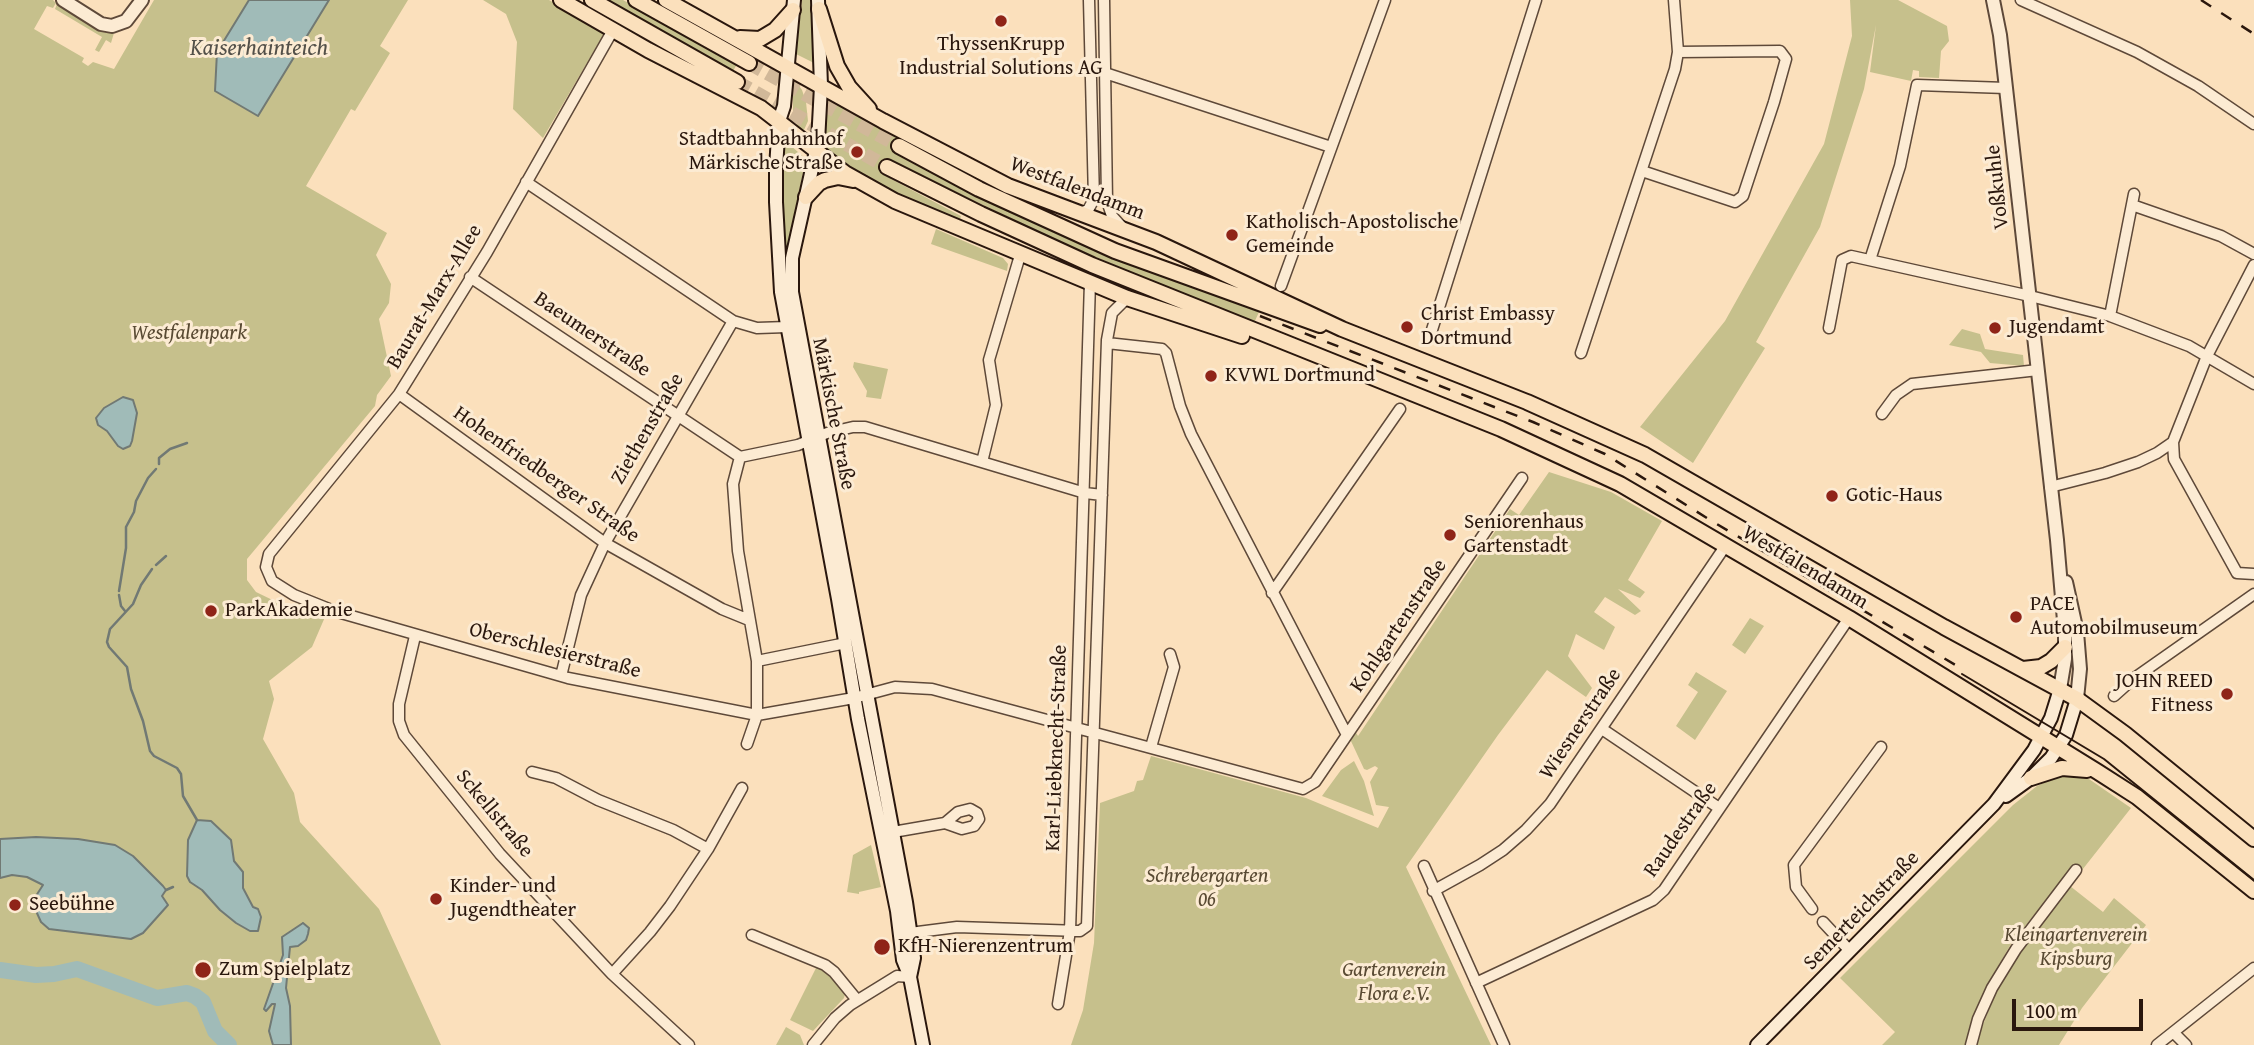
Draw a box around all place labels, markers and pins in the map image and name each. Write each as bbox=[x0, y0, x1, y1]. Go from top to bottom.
marker: ThyssenKrupp Industrial Solutions AG bbox=[993, 13, 1009, 29]
place label: ThyssenKrupp Industrial Solutions AG bbox=[899, 32, 1103, 82]
place label: Stadtbahnbahnhof Märkische Straße bbox=[679, 127, 843, 177]
marker: Stadtbahnbahnhof Märkische Straße bbox=[849, 144, 865, 160]
place label: Katholisch-Apostolische Gemeinde bbox=[1246, 210, 1458, 260]
marker: Katholisch-Apostolische Gemeinde bbox=[1224, 227, 1240, 243]
place label: Christ Embassy Dortmund bbox=[1421, 302, 1555, 352]
place label: Jugendamt bbox=[2009, 315, 2105, 341]
marker: Christ Embassy Dortmund bbox=[1399, 319, 1415, 335]
marker: Jugendamt bbox=[1987, 320, 2003, 336]
place label: KVWL Dortmund bbox=[1225, 363, 1375, 389]
marker: KVWL Dortmund bbox=[1203, 368, 1219, 384]
place label: Gotic-Haus bbox=[1846, 483, 1942, 509]
marker: Gotic-Haus bbox=[1824, 488, 1840, 504]
place label: Seniorenhaus Gartenstadt bbox=[1464, 510, 1584, 560]
marker: Seniorenhaus Gartenstadt bbox=[1442, 527, 1458, 543]
place label: PACE Automobilmuseum bbox=[2030, 592, 2198, 642]
place label: ParkAkademie bbox=[225, 598, 353, 624]
marker: ParkAkademie bbox=[203, 603, 219, 619]
marker: PACE Automobilmuseum bbox=[2008, 609, 2024, 625]
place label: JOHN REED Fitness bbox=[2115, 669, 2213, 719]
marker: JOHN REED Fitness bbox=[2219, 686, 2235, 702]
place label: Kinder- und Jugendtheater bbox=[450, 874, 576, 924]
marker: Kinder- und Jugendtheater bbox=[428, 891, 444, 907]
place label: Seebühne bbox=[29, 892, 115, 918]
marker: Seebühne bbox=[7, 897, 23, 913]
place label: KfH-Nierenzentrum bbox=[898, 934, 1073, 960]
marker: KfH-Nierenzentrum bbox=[872, 937, 892, 957]
place label: Zum Spielplatz bbox=[219, 957, 350, 983]
marker: Zum Spielplatz bbox=[193, 960, 213, 980]

